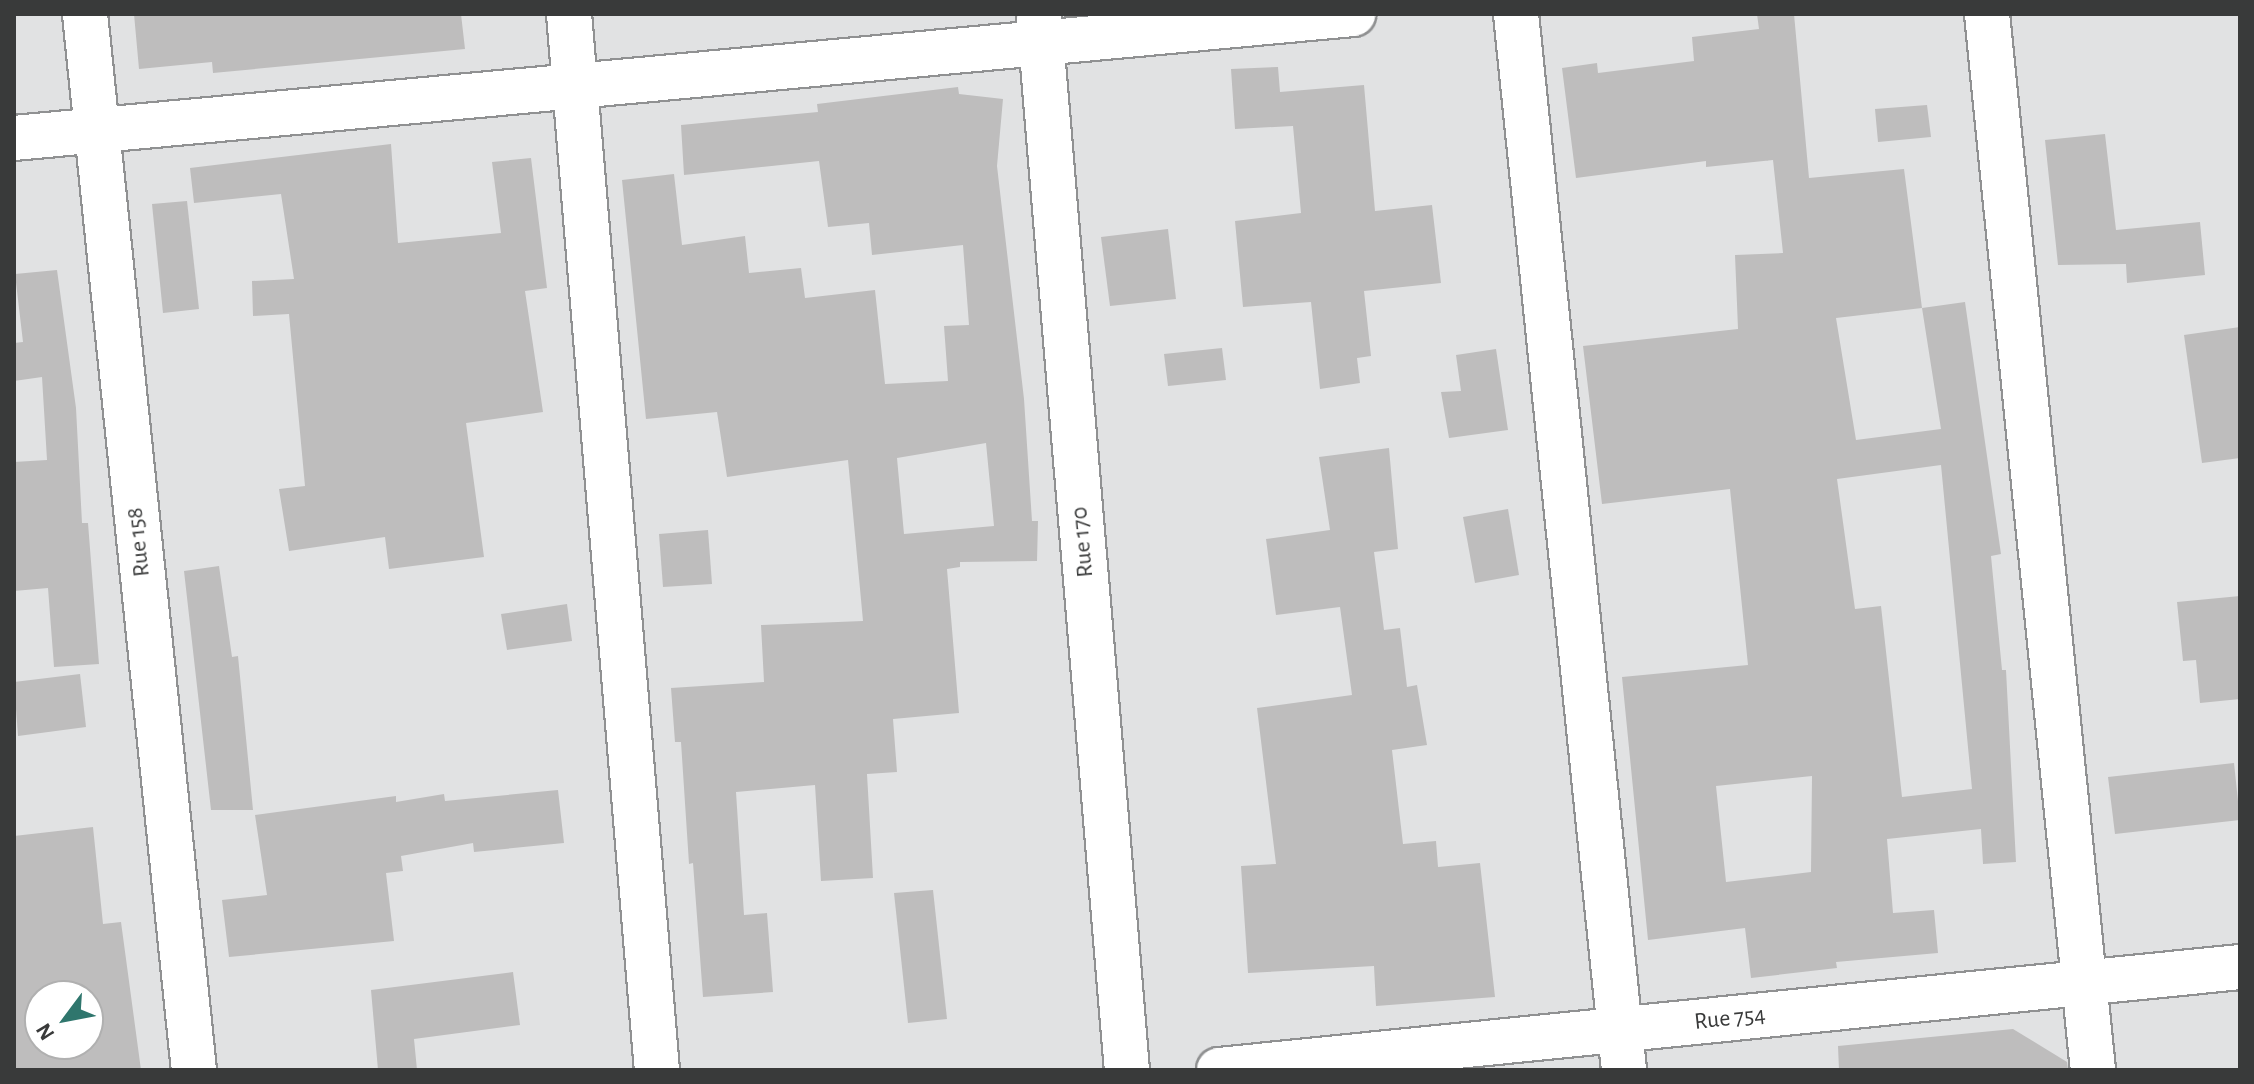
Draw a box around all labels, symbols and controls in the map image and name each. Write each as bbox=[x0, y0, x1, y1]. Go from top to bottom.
street label: Rue 170 bbox=[1066, 505, 1100, 579]
street label: Rue 158 bbox=[121, 506, 157, 578]
north arrow bbox=[24, 980, 104, 1060]
street label: Rue 754 bbox=[1693, 1001, 1767, 1037]
text: N bbox=[32, 1019, 59, 1044]

